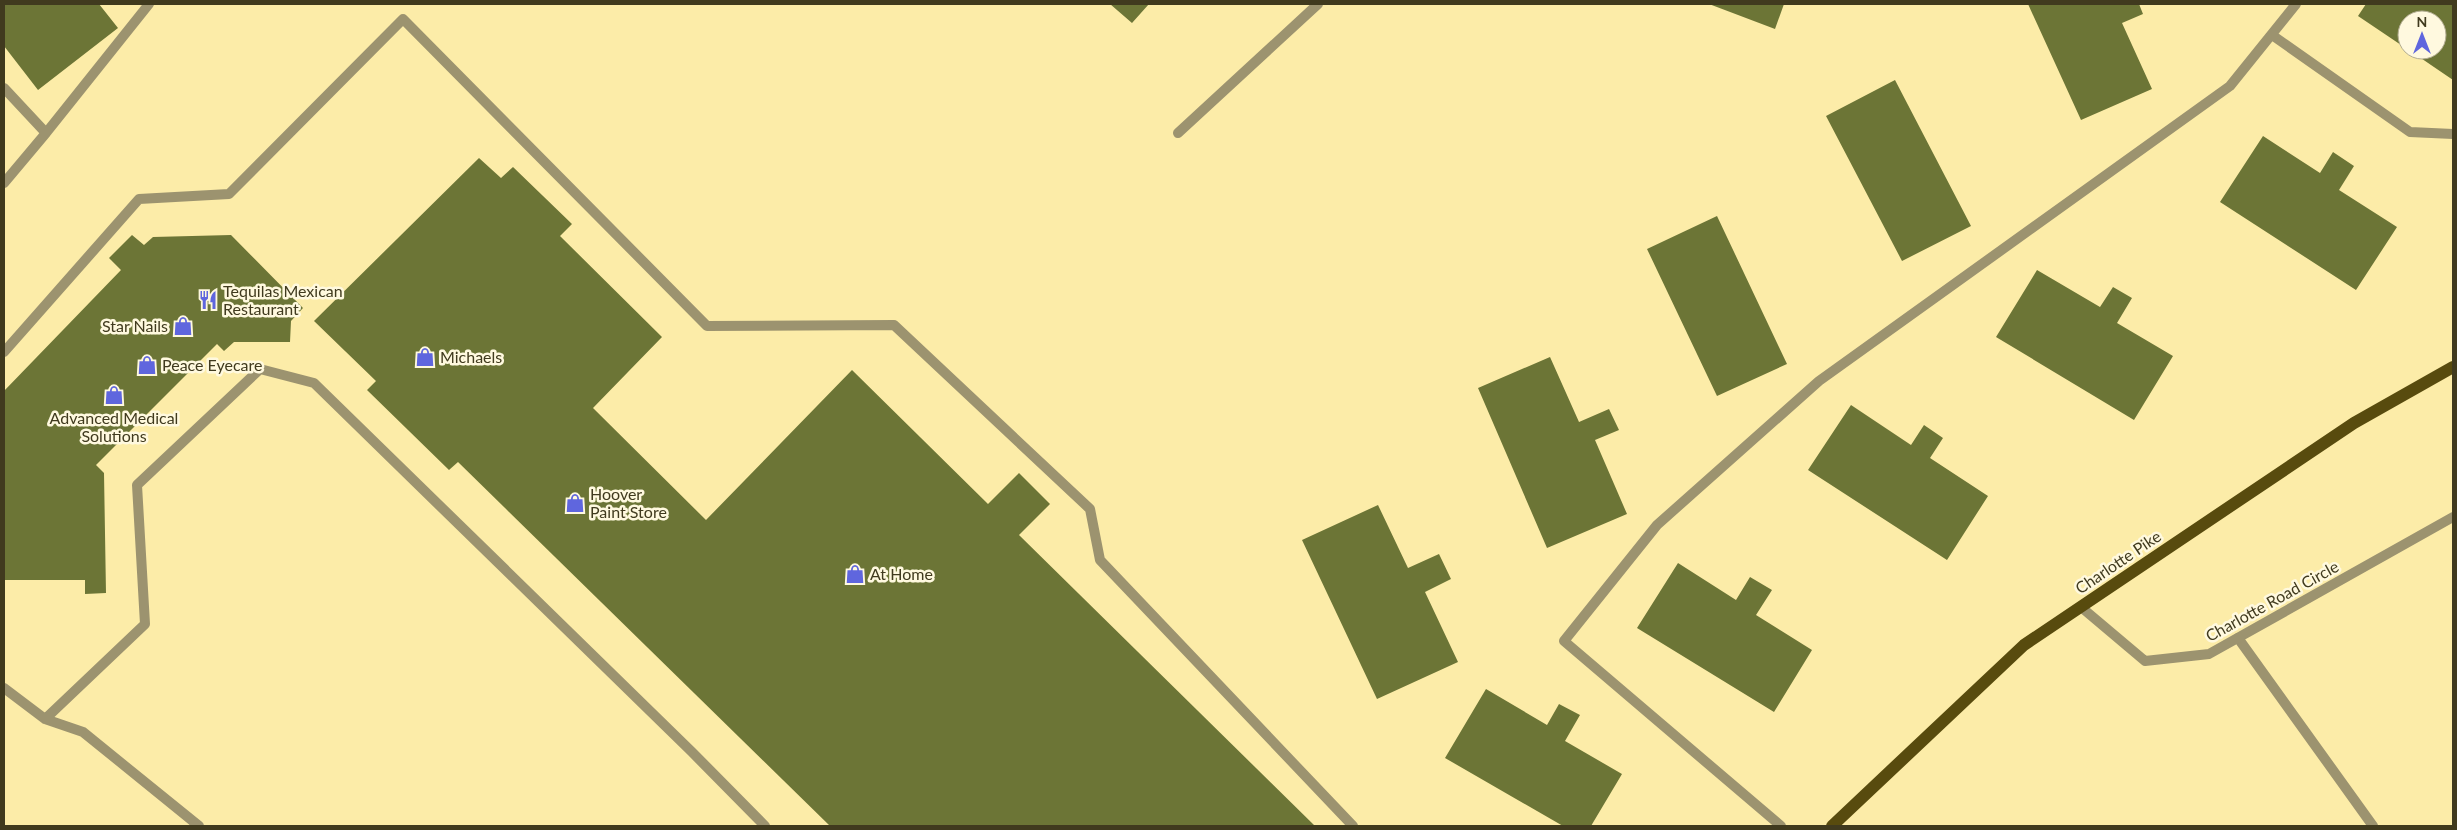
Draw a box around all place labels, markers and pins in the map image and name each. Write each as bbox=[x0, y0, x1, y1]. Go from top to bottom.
place label: Tequilas Mexican Restaurant bbox=[223, 281, 343, 318]
restaurant icon: Tequilas Mexican Restaurant bbox=[197, 289, 219, 311]
shop icon: Star Nails bbox=[172, 315, 194, 337]
place label: Star Nails bbox=[102, 316, 168, 335]
shop icon: Michaels bbox=[414, 346, 436, 368]
place label: Michaels bbox=[440, 347, 502, 366]
shop icon: Peace Eyecare bbox=[136, 354, 158, 376]
place label: Peace Eyecare bbox=[162, 355, 263, 374]
shop icon: Advanced Medical Solutions bbox=[103, 384, 125, 406]
place label: Advanced Medical Solutions bbox=[50, 408, 178, 445]
place label: Hoover Paint Store bbox=[590, 484, 667, 521]
shop icon: Hoover Paint Store bbox=[564, 492, 586, 514]
shop icon: At Home bbox=[844, 563, 866, 585]
place label: At Home bbox=[870, 564, 933, 583]

